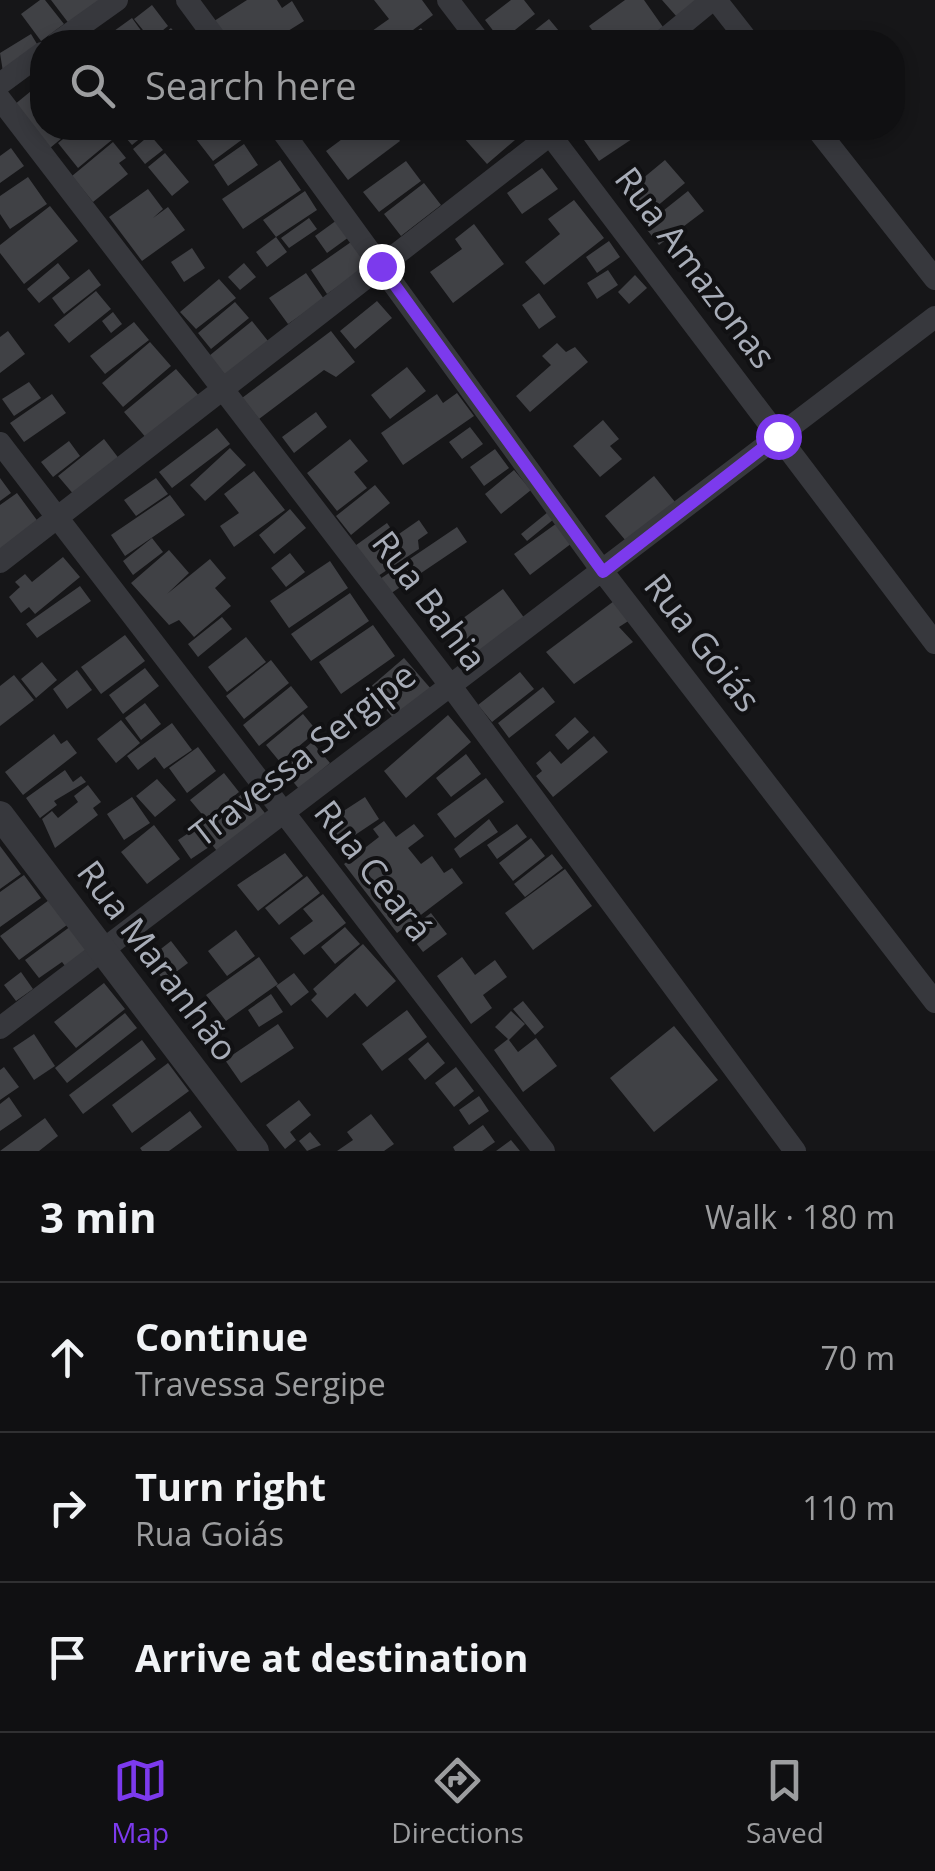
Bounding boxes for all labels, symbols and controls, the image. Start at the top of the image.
search box [30,30,905,140]
icon: search [65,58,120,113]
text: Search here [145,59,357,111]
street label: Rua Amazonas [605,157,787,377]
route end [359,244,405,290]
route start [756,414,802,460]
street label: Rua Bahia [362,521,498,679]
street label: Rua Goiás [634,563,772,721]
street label: Travessa Sergipe [180,651,425,857]
street label: Rua Ceará [304,790,444,950]
street label: Rua Maranhão [67,850,249,1070]
text: 3 min [40,1188,157,1245]
text: Walk · 180 m [705,1195,895,1238]
text: Continue [135,1310,308,1362]
icon: ahead [40,1330,95,1385]
text: 70 m [820,1336,895,1379]
text: Travessa Sergipe [135,1362,386,1405]
text: Turn right [135,1460,326,1512]
icon: right [40,1480,95,1535]
text: 110 m [802,1486,895,1529]
text: Rua Goiás [135,1512,284,1555]
icon: arrive [40,1630,95,1685]
text: Arrive at destination [135,1631,529,1683]
tab: Map [111,1753,169,1851]
tab: Directions [391,1753,524,1851]
tab: Saved [746,1753,824,1851]

